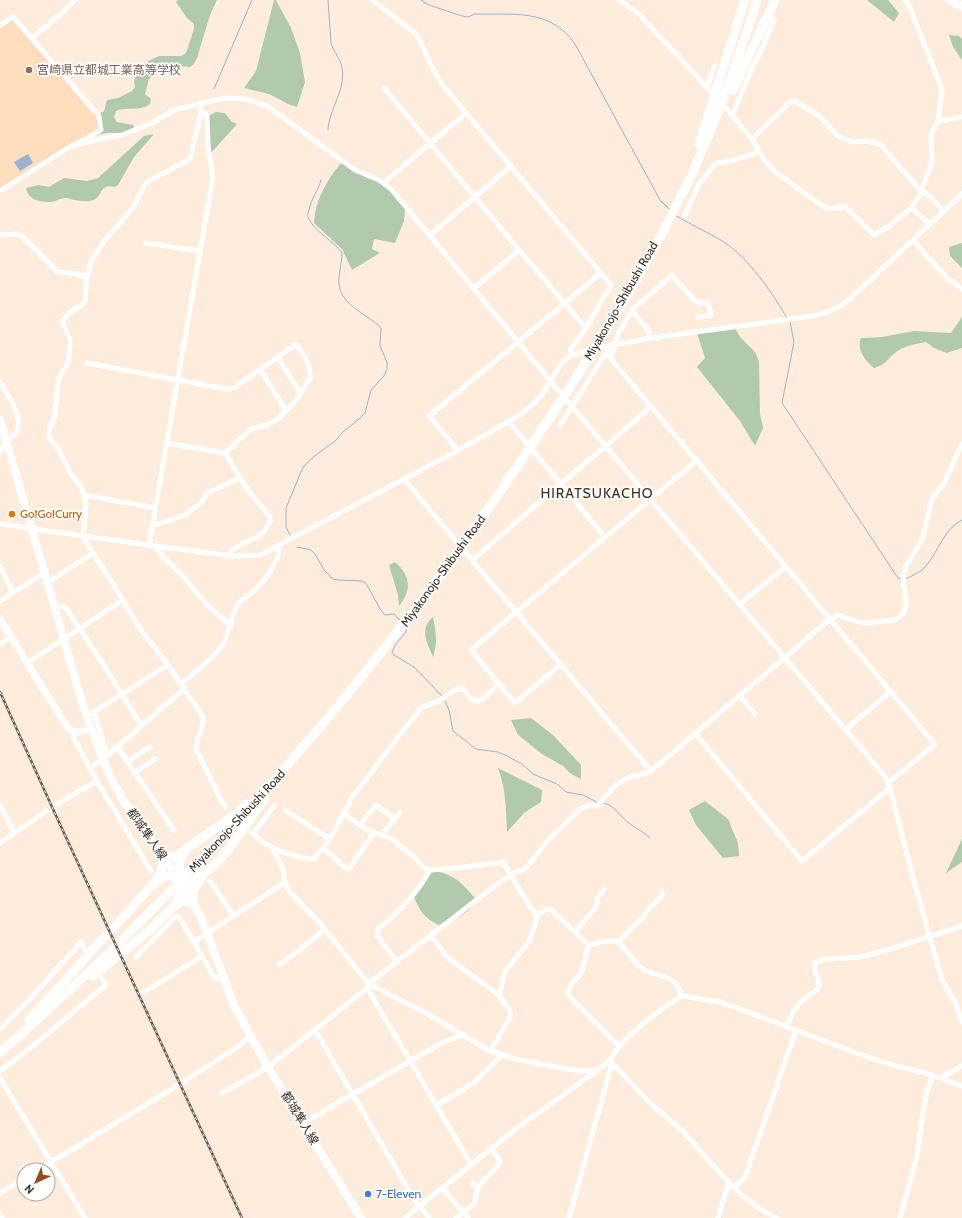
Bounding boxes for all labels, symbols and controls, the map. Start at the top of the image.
place label: 宮崎県立都城工業高等学校 [37,62,181,77]
marker: 宮崎県立都城工業高等学校 [24,65,34,75]
street label: Miyakonojo-Shibushi Road [580,239,661,363]
district label: HIRATSUKACHO [540,484,654,502]
place label: Go!Go!Curry [20,506,82,521]
marker: Go!Go!Curry [7,509,17,519]
street label: Miyakonojo-Shibushi Road [397,512,488,630]
street label: Miyakonojo-Shibushi Road [185,766,288,875]
street label: 都城隼人線 [124,805,171,863]
street label: 都城隼人線 [279,1088,322,1147]
north arrow [16,1162,56,1202]
text: N [21,1181,37,1197]
place label: 7-Eleven [376,1186,421,1201]
marker: 7-Eleven [363,1189,373,1199]

